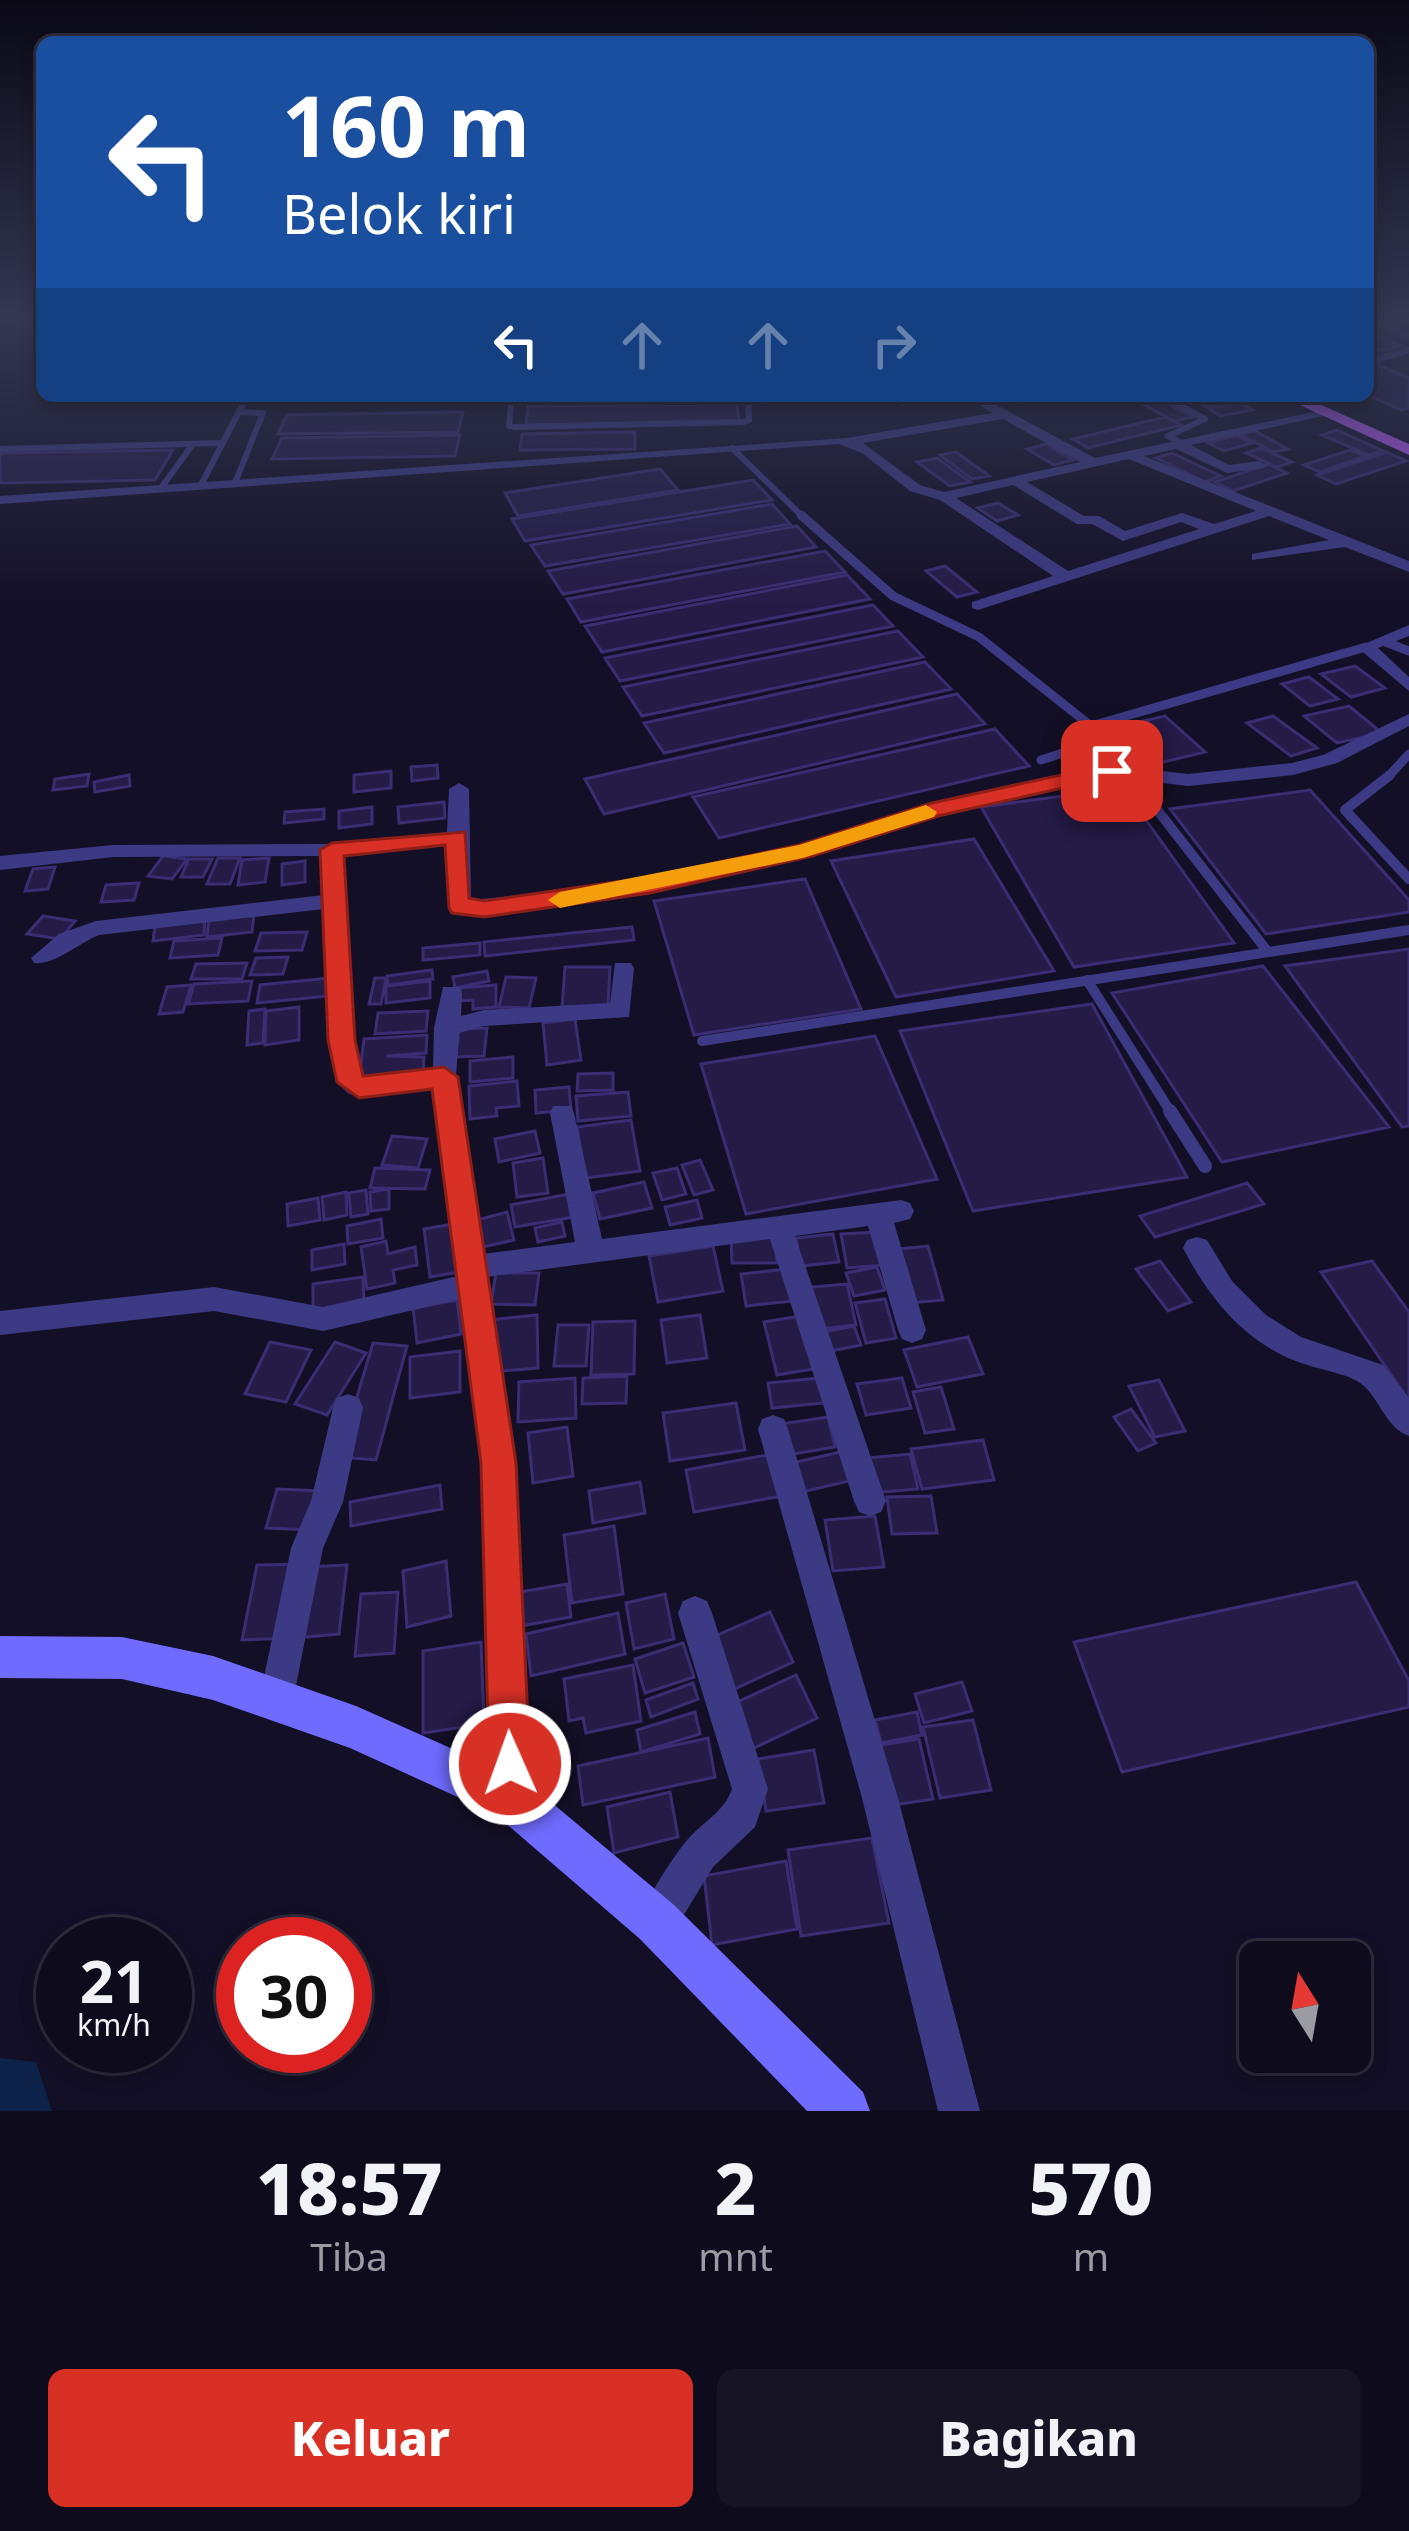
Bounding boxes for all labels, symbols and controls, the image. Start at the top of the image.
text: 160 m [282,67,530,182]
icon: left [84,84,240,240]
text: Belok kiri [282,176,516,250]
icon: left [483,312,549,378]
icon: ahead [609,312,675,378]
icon: ahead [735,312,801,378]
icon: right [861,312,927,378]
pin [1061,720,1163,822]
icon: arrive [1079,738,1145,804]
position arrow [447,1701,573,1827]
speed limit sign: 30 [216,1917,372,2073]
text: 21 [80,1939,148,2021]
north arrow [1239,1941,1371,2073]
map controls [1239,1941,1371,2073]
text: km/h [77,2004,151,2045]
text: 18:57 [256,2138,443,2236]
text: 2 [715,2138,756,2236]
text: 570 [1029,2138,1153,2236]
text: Tiba [310,2229,388,2282]
text: mnt [698,2229,773,2282]
text: m [1073,2229,1109,2282]
button: Keluar [48,2369,693,2507]
button: Bagikan [717,2369,1361,2507]

